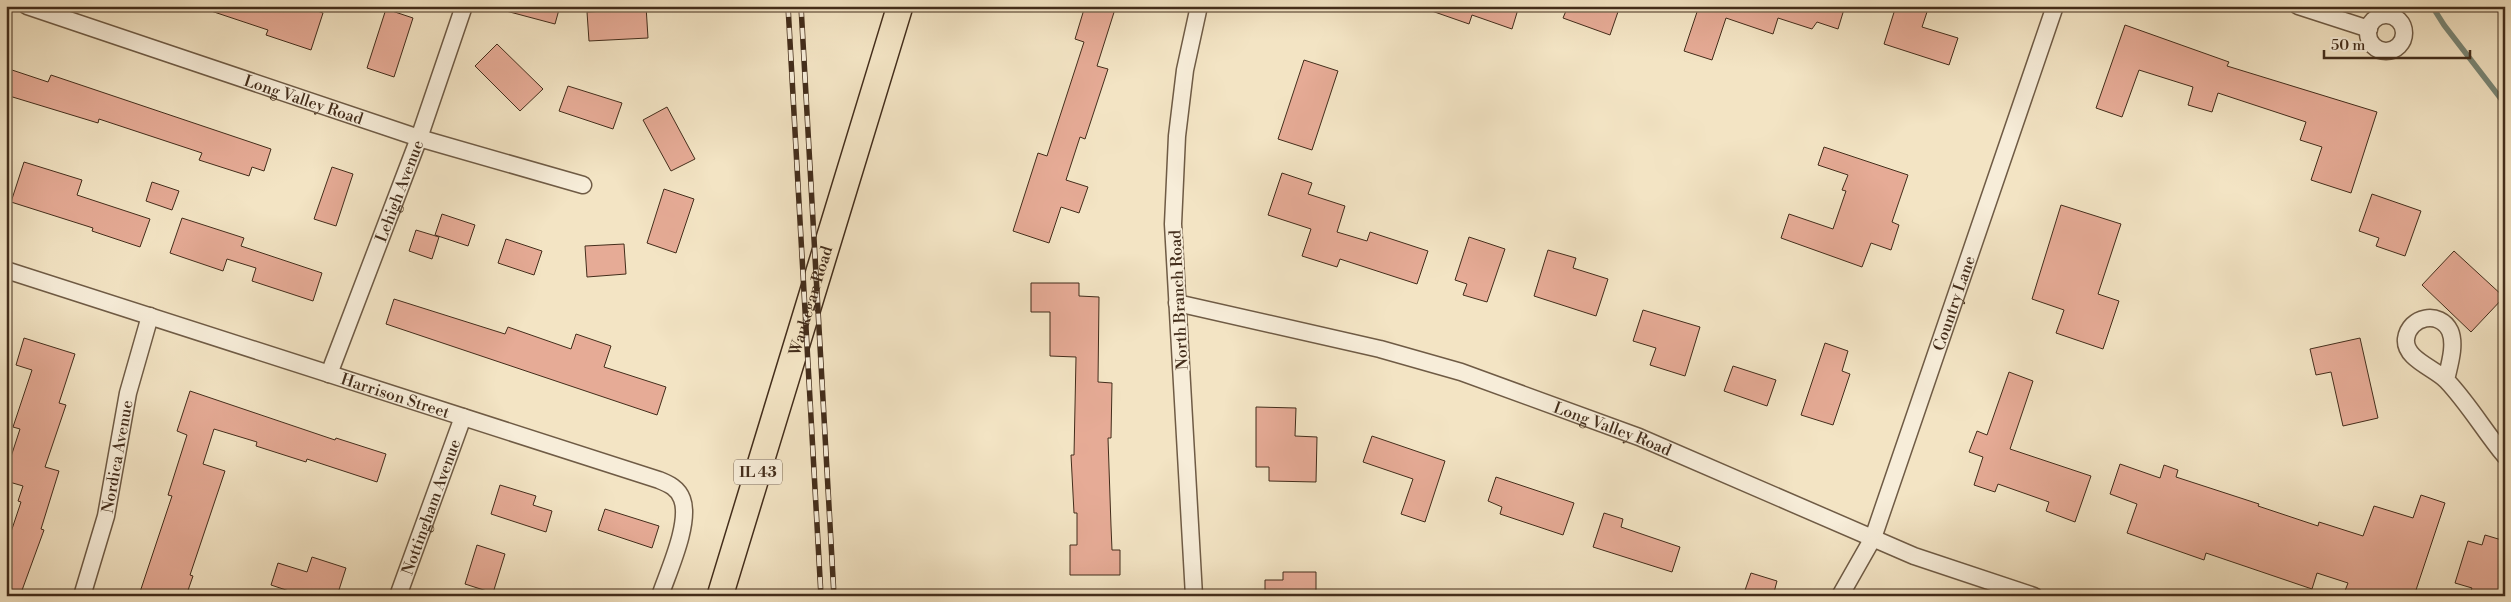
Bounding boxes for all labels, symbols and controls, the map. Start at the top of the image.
scale bar [2324,28,2470,60]
text: 50 m [2331,36,2365,55]
street label: Long Valley Road [241,71,366,130]
street label: Lehigh Avenue [371,137,428,245]
street label: North Branch Road [1165,229,1193,371]
street label: Waukegan Road [785,244,837,359]
street label: Country Lane [1929,253,1980,354]
street label: Harrison Street [338,369,452,423]
street label: Long Valley Road [1551,398,1674,461]
street label: Nordica Avenue [98,399,138,515]
street label: Nottingham Avenue [398,437,465,578]
road number: IL 43 [734,460,782,484]

